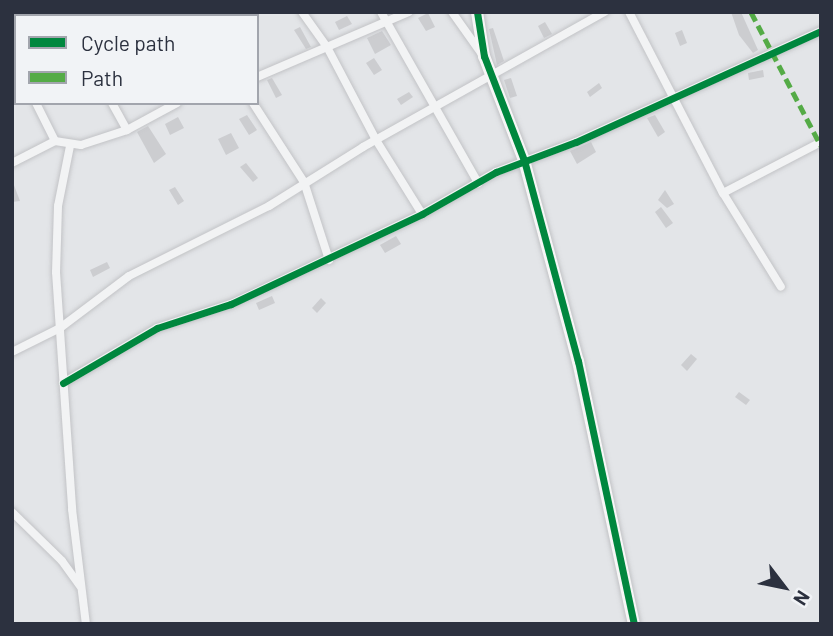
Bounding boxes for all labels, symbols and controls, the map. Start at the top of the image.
legend [14,14,259,105]
text: Cycle path [81,30,175,55]
text: Path [81,65,123,90]
north arrow [749,552,819,622]
text: N [789,587,815,610]

